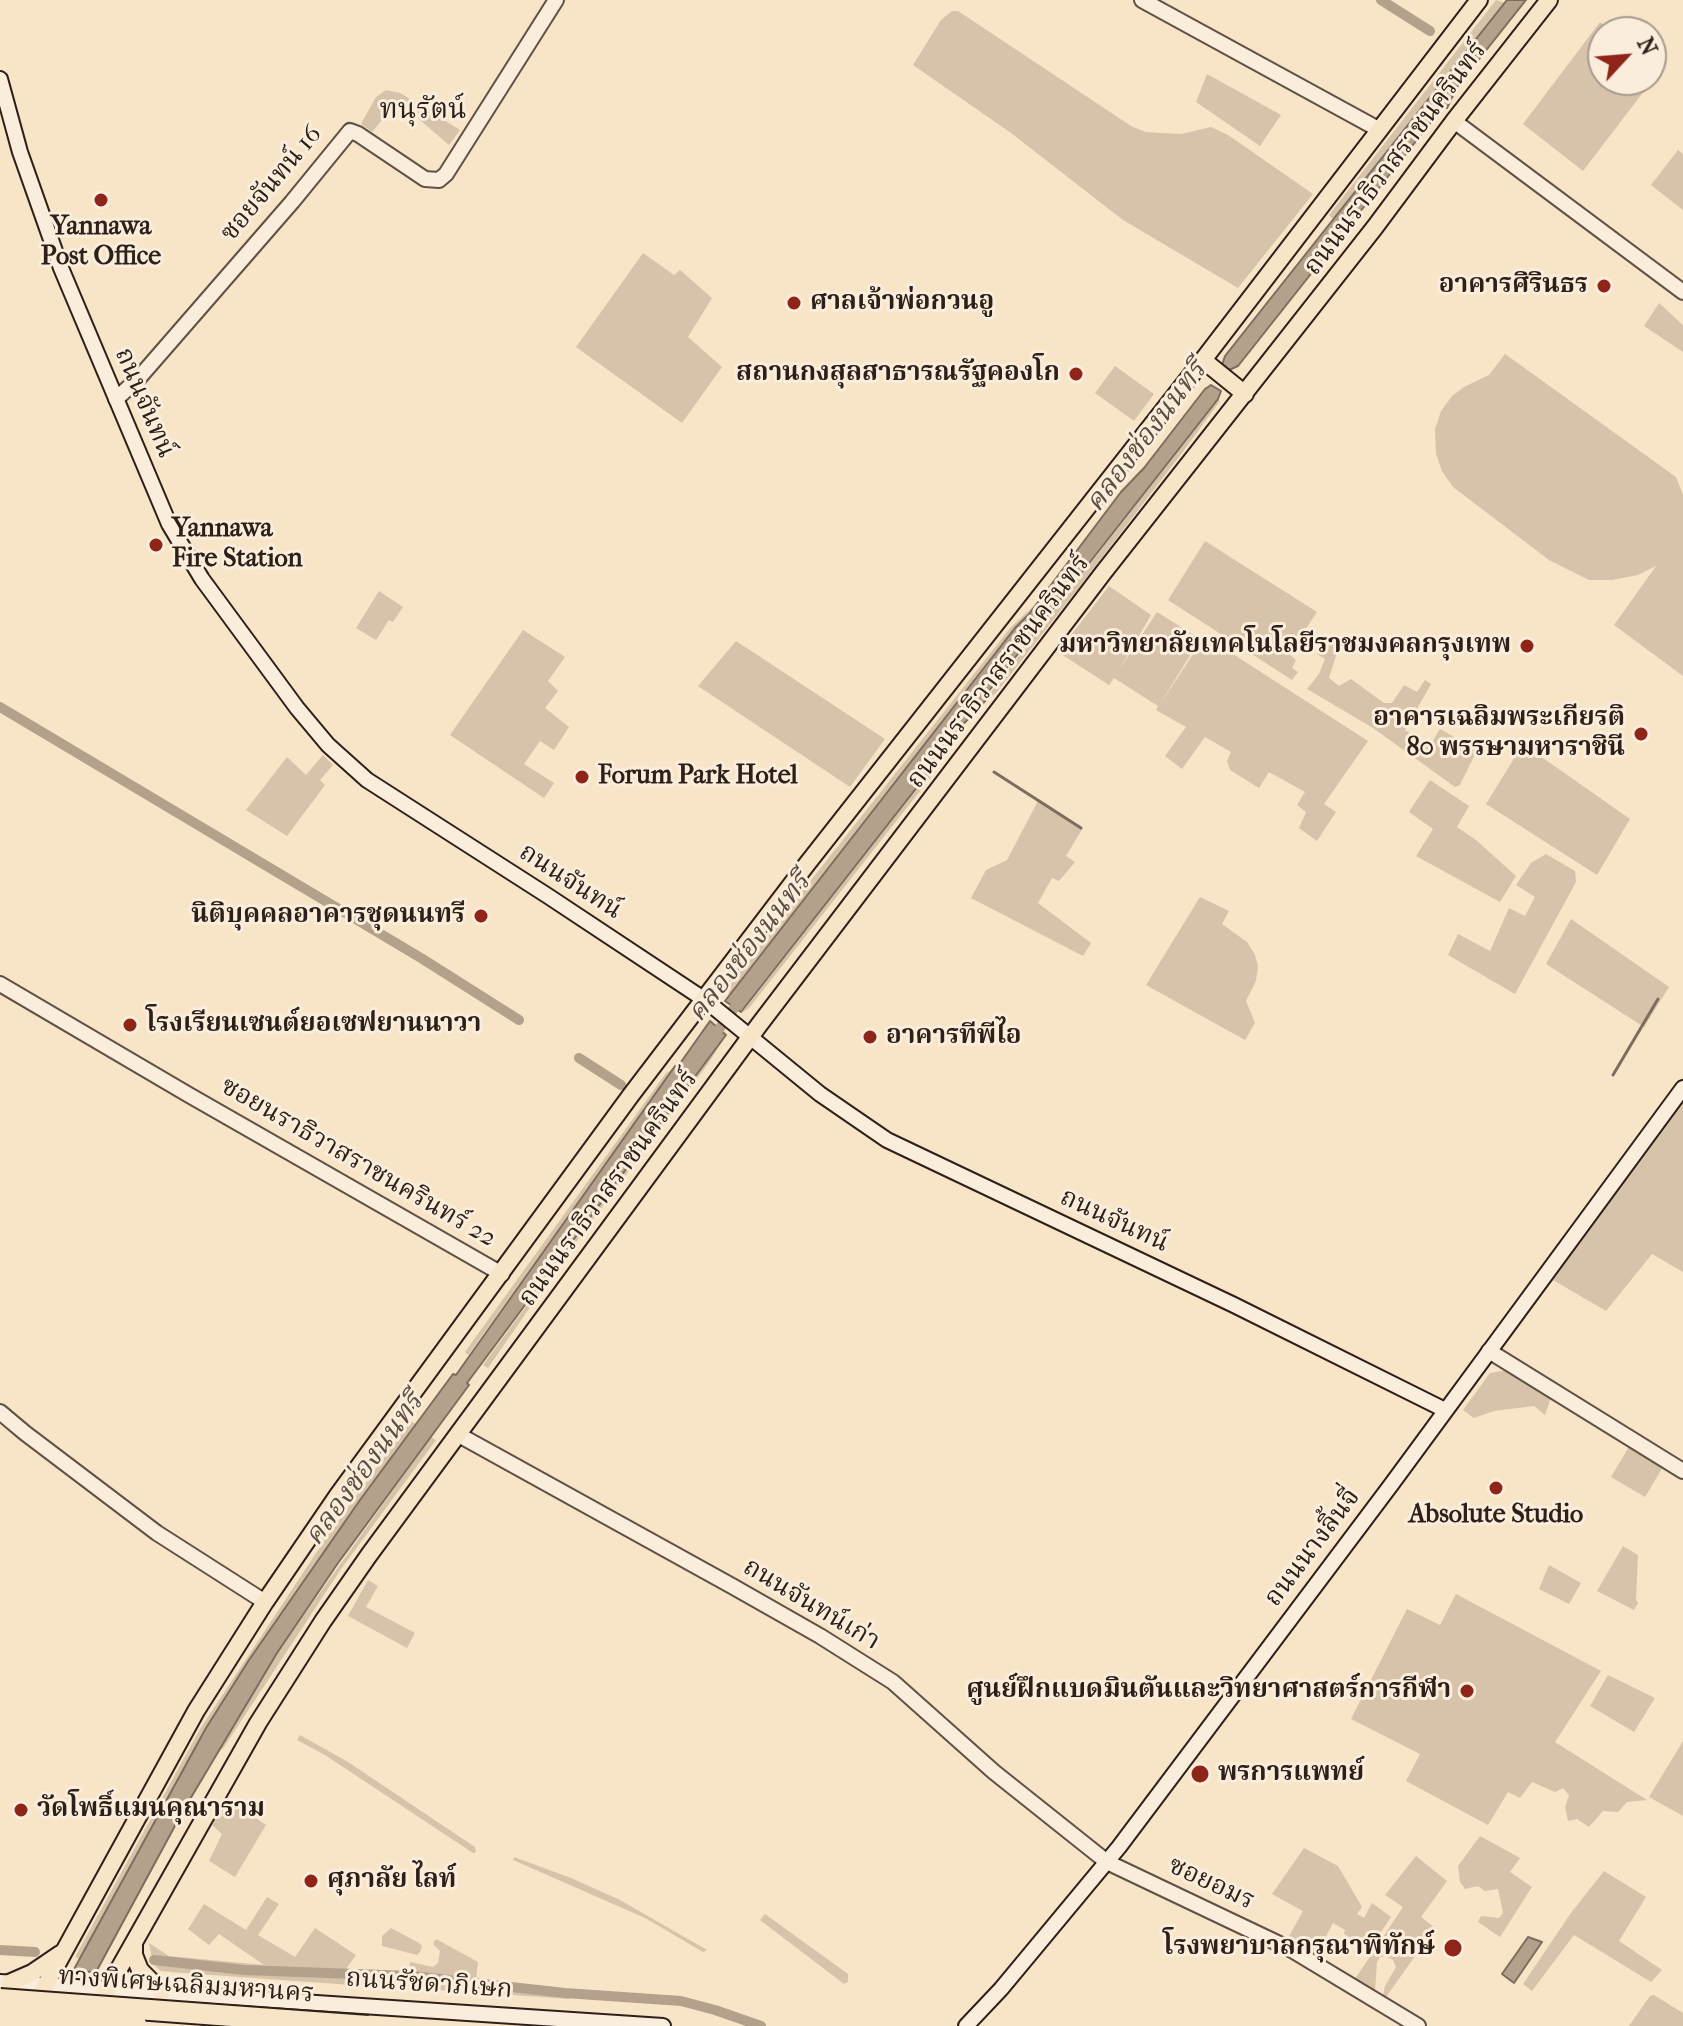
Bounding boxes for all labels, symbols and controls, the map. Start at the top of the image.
north arrow [1587,16,1667,96]
text: N [1631,33,1662,60]
street label: ถนนนราธิวาสราชนครินทร์ [1298,36,1494,282]
district label: ทนุรัตน์ [380,94,466,128]
street label: ซอยจันทน์ 16 [215,120,329,248]
marker: Yannawa Post Office [92,191,110,209]
place label: Yannawa Post Office [41,212,161,274]
place label: อาคารศิรินธร [1439,270,1588,302]
marker: อาคารศิรินธร [1595,277,1613,295]
place label: ศาลเจ้าพ่อกวนอู [810,287,994,319]
marker: ศาลเจ้าพ่อกวนอู [785,294,803,312]
street label: ถนนจันทน์ [107,343,181,463]
water label: คลองช่องนนทรี [1079,355,1215,519]
place label: สถานกงสุลสาธารณรัฐคองโก [736,358,1060,390]
marker: สถานกงสุลสาธารณรัฐคองโก [1067,365,1085,383]
place label: Yannawa Fire Station [172,514,303,576]
marker: Yannawa Fire Station [147,536,165,554]
street label: ถนนนราธิวาสราชนครินทร์ [901,549,1097,795]
place label: มหาวิทยาลัยเทคโนโลยีราชมงคลกรุงเทพ [1059,630,1511,662]
marker: มหาวิทยาลัยเทคโนโลยีราชมงคลกรุงเทพ [1518,637,1536,655]
place label: อาคารเฉลิมพระเกียรติ 80 พรรษามหาราชินี [1373,703,1625,764]
marker: อาคารเฉลิมพระเกียรติ 80 พรรษามหาราชินี [1632,725,1650,743]
place label: Forum Park Hotel [598,761,798,793]
marker: Forum Park Hotel [573,768,591,786]
street label: ถนนจันทน์ [513,837,627,927]
water label: คลองช่องนนทรี [681,867,819,1029]
place label: นิติบุคคลอาคารชุดนนทรี [191,900,465,932]
marker: นิติบุคคลอาคารชุดนนทรี [472,907,490,925]
place label: โรงเรียนเซนต์ยอเซฟยานนาวา [146,1009,481,1041]
marker: โรงเรียนเซนต์ยอเซฟยานนาวา [121,1016,139,1034]
place label: อาคารทีพีไอ [886,1021,1022,1053]
marker: อาคารทีพีไอ [861,1028,879,1046]
street label: ถนนนราธิวาสราชนครินทร์ [513,1065,705,1313]
street label: ซอยนราธิวาสราชนครินทร์ 22 [215,1071,501,1255]
street label: ถนนจันทน์ [1055,1182,1173,1260]
water label: คลองช่องนนทรี [298,1387,432,1553]
marker: Absolute Studio [1487,1479,1505,1497]
street label: ถนนนางลิ้นจี่ [1258,1483,1368,1613]
place label: Absolute Studio [1409,1500,1583,1532]
street label: ถนนจันทน์เก่า [737,1552,885,1658]
place label: ศูนย์ฝึกแบดมินตันและวิทยาศาสตร์การกีฬา [966,1675,1451,1707]
marker: ศูนย์ฝึกแบดมินตันและวิทยาศาสตร์การกีฬา [1458,1682,1476,1700]
place label: พรการแพทย์ [1218,1758,1364,1790]
marker: พรการแพทย์ [1189,1763,1211,1785]
place label: วัดโพธิ์แมนคุณาราม [37,1794,265,1826]
marker: วัดโพธิ์แมนคุณาราม [12,1801,30,1819]
street label: ซอยอมร [1163,1851,1259,1917]
place label: ศุภาลัย ไลท์ [327,1865,456,1897]
marker: ศุภาลัย ไลท์ [302,1872,320,1890]
place label: โรงพยาบาลกรุณาพิทักษ์ [1163,1932,1435,1964]
marker: โรงพยาบาลกรุณาพิทักษ์ [1442,1937,1464,1959]
street label: ทางพิเศษเฉลิมมหานคร [57,1961,315,2011]
street label: ถนนรัชดาภิเษก [345,1964,513,2006]

